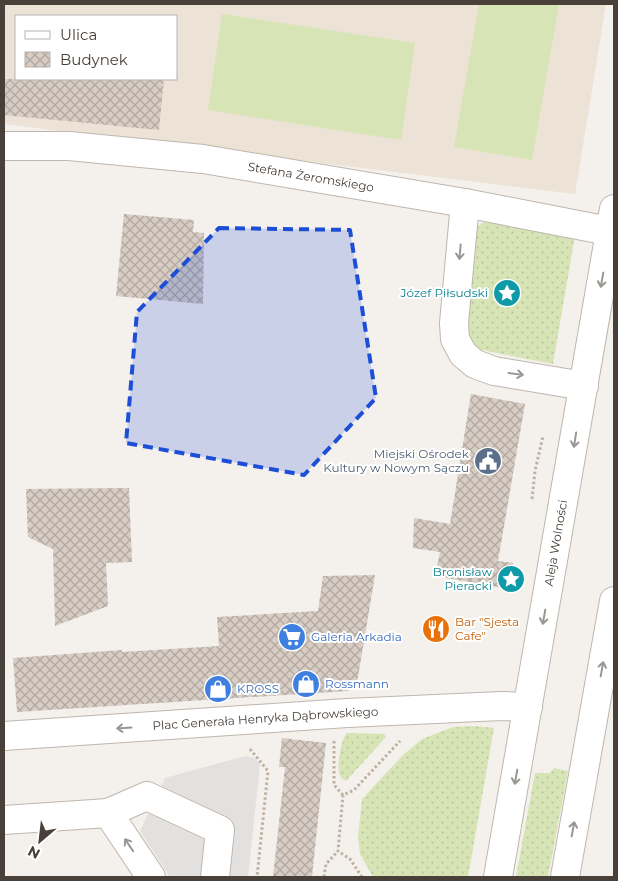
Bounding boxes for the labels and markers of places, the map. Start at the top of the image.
place icon: Józef Piłsudski [492,278,522,308]
place label: Józef Piłsudski [400,285,488,300]
place label: Miejski Ośrodek Kultury w Nowym Sączu [323,446,470,475]
public building icon: Miejski Ośrodek Kultury w Nowym Sączu [473,446,503,476]
place label: Bronisław Pieracki [433,564,492,593]
place icon: Bronisław Pieracki [496,564,526,594]
restaurant icon: Bar "Sjesta Cafe" [421,614,451,644]
place label: Bar "Sjesta Cafe" [455,614,519,643]
supermarket icon: Galeria Arkadia [277,622,307,652]
place label: Galeria Arkadia [311,629,402,644]
shop icon: Rossmann [291,669,321,699]
shop icon: KROSS [203,674,233,704]
place label: Rossmann [325,676,389,691]
place label: KROSS [237,681,279,696]

